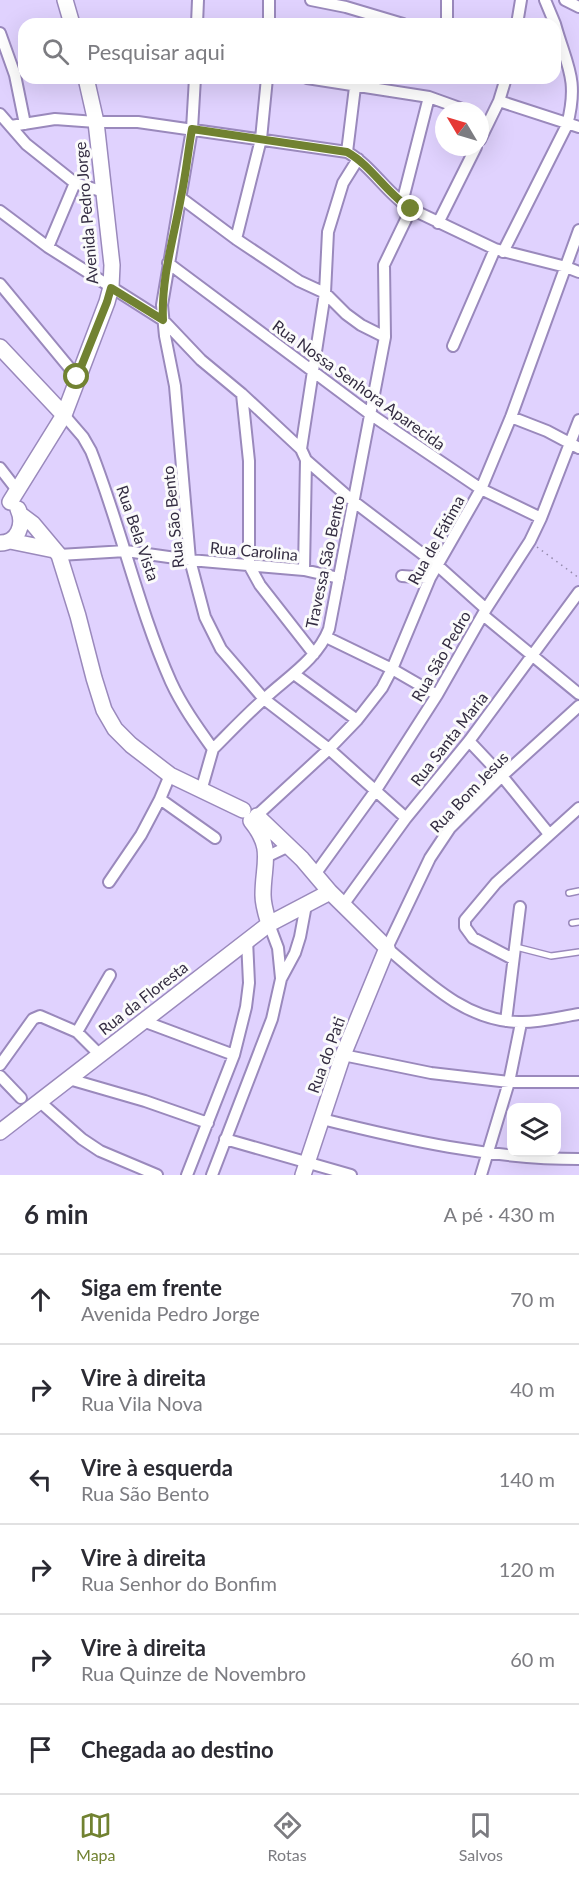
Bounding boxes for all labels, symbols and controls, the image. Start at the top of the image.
search box [18,18,561,84]
icon: search [39,35,72,68]
text: Pesquisar aqui [87,38,225,65]
north arrow [435,102,489,156]
street label: Avenida Pedro Jorge [70,141,101,285]
route end [397,195,423,221]
street label: Rua Nossa Senhora Aparecida [269,316,449,454]
route start [63,363,89,389]
street label: Rua São Bento [158,465,187,569]
street label: Rua Bela Vista [113,483,164,583]
street label: Rua de Fátima [403,492,468,588]
street label: Travessa São Bento [301,494,348,630]
street label: Rua Carolina [209,537,299,564]
street label: Rua São Pedro [407,607,474,704]
street label: Rua Santa Maria [406,688,491,789]
street label: Rua Bom Jesus [426,747,512,836]
street label: Rua da Floresta [94,957,191,1038]
street label: Rua do Pati [303,1014,348,1096]
map controls [507,1103,561,1157]
button: layers [507,1103,561,1157]
text: 6 min [24,1198,88,1230]
text: A pé · 430 m [443,1202,555,1226]
text: Siga em frente [81,1274,222,1301]
icon: ahead [24,1283,57,1316]
text: 70 m [510,1287,555,1311]
text: Avenida Pedro Jorge [81,1301,260,1325]
text: Vire à direita [81,1364,206,1391]
icon: right [24,1373,57,1406]
text: 40 m [510,1377,555,1401]
text: Rua Vila Nova [81,1391,203,1415]
text: Vire à esquerda [81,1454,233,1481]
icon: left [24,1463,57,1496]
text: 140 m [499,1467,555,1491]
text: Rua São Bento [81,1481,209,1505]
text: Vire à direita [81,1544,206,1571]
icon: right [24,1553,57,1586]
text: 120 m [499,1557,555,1581]
text: Rua Senhor do Bonfim [81,1571,277,1595]
text: Vire à direita [81,1634,206,1661]
icon: right [24,1643,57,1676]
text: 60 m [510,1647,555,1671]
text: Rua Quinze de Novembro [81,1661,306,1685]
icon: arrive [24,1733,57,1766]
text: Chegada ao destino [81,1736,274,1763]
tab: Mapa [76,1809,116,1864]
tab: Rotas [268,1809,307,1864]
tab: Salvos [459,1809,503,1864]

